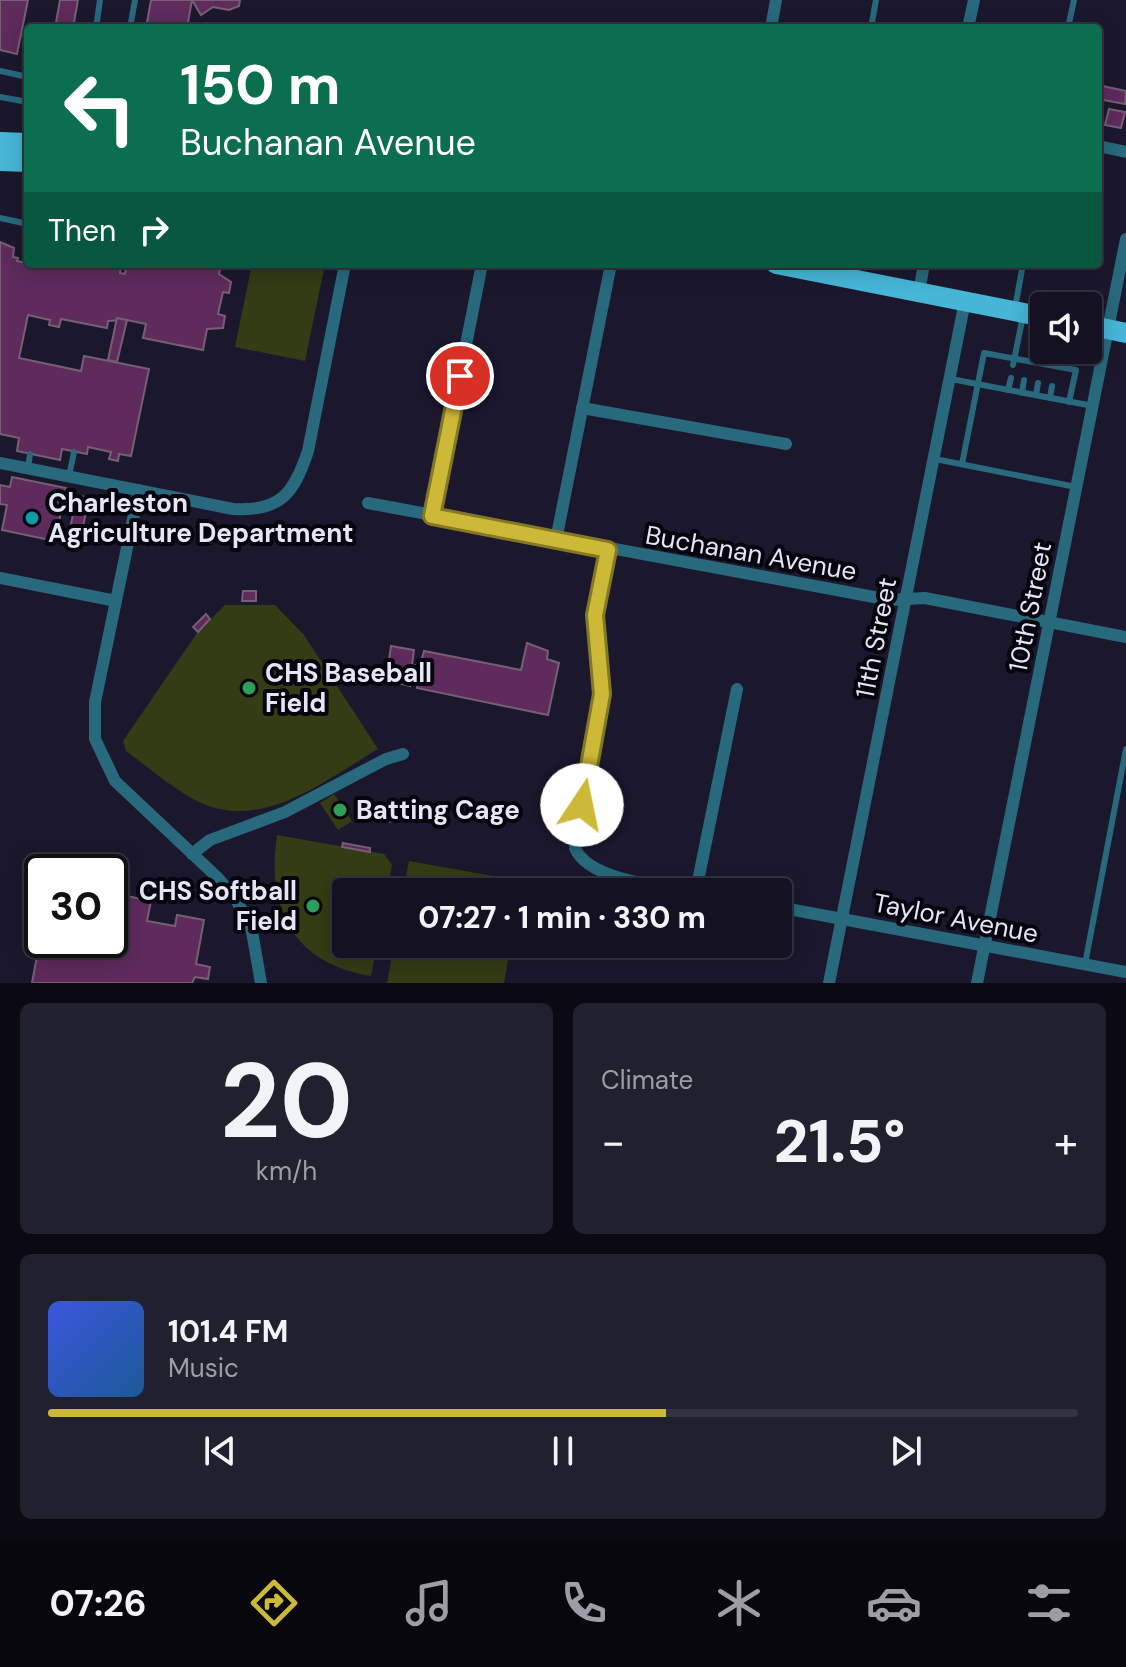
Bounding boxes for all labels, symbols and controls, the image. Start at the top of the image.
text: 150 m [180,48,341,121]
icon: left [48,56,152,160]
text: Buchanan Avenue [180,119,476,166]
icon: right [132,208,176,252]
text: Then [48,211,116,250]
map controls [1030,292,1102,364]
button: sound [1030,292,1102,364]
pin [426,342,494,410]
icon: arrive [438,354,482,398]
place label: Charleston Agriculture Department [48,486,354,550]
marker: Charleston Agriculture Department [23,509,41,527]
street label: Buchanan Avenue [643,518,859,588]
street label: 10th Street [1001,539,1059,675]
street label: 11th Street [848,575,904,701]
place label: CHS Baseball Field [265,656,432,720]
marker: CHS Baseball Field [240,679,258,697]
position arrow [540,763,624,847]
place label: Batting Cage [356,793,520,827]
marker: Batting Cage [331,801,349,819]
speed limit sign: 30 [24,854,128,958]
place label: CHS Softball Field [139,874,297,938]
street label: Taylor Avenue [871,885,1041,951]
marker: CHS Softball Field [304,897,322,915]
text: 07:27 · 1 min · 330 m [418,898,706,937]
text: 20 [220,1034,353,1169]
text: Climate [601,1063,693,1097]
text: 21.5° [774,1102,905,1181]
text: − [601,1113,625,1171]
text: + [1054,1113,1078,1171]
text: km/h [256,1154,317,1188]
text: 101.4 FM [168,1312,288,1351]
text: Music [168,1351,239,1385]
icon: previous [198,1429,242,1473]
icon: pause [541,1429,585,1473]
icon: next [884,1429,928,1473]
icon: directions [246,1575,302,1631]
icon: music [401,1575,457,1631]
icon: phone [556,1575,612,1631]
icon: climate [711,1575,767,1631]
icon: car [866,1575,922,1631]
icon: filters [1021,1575,1077,1631]
text: 07:26 [49,1580,147,1627]

